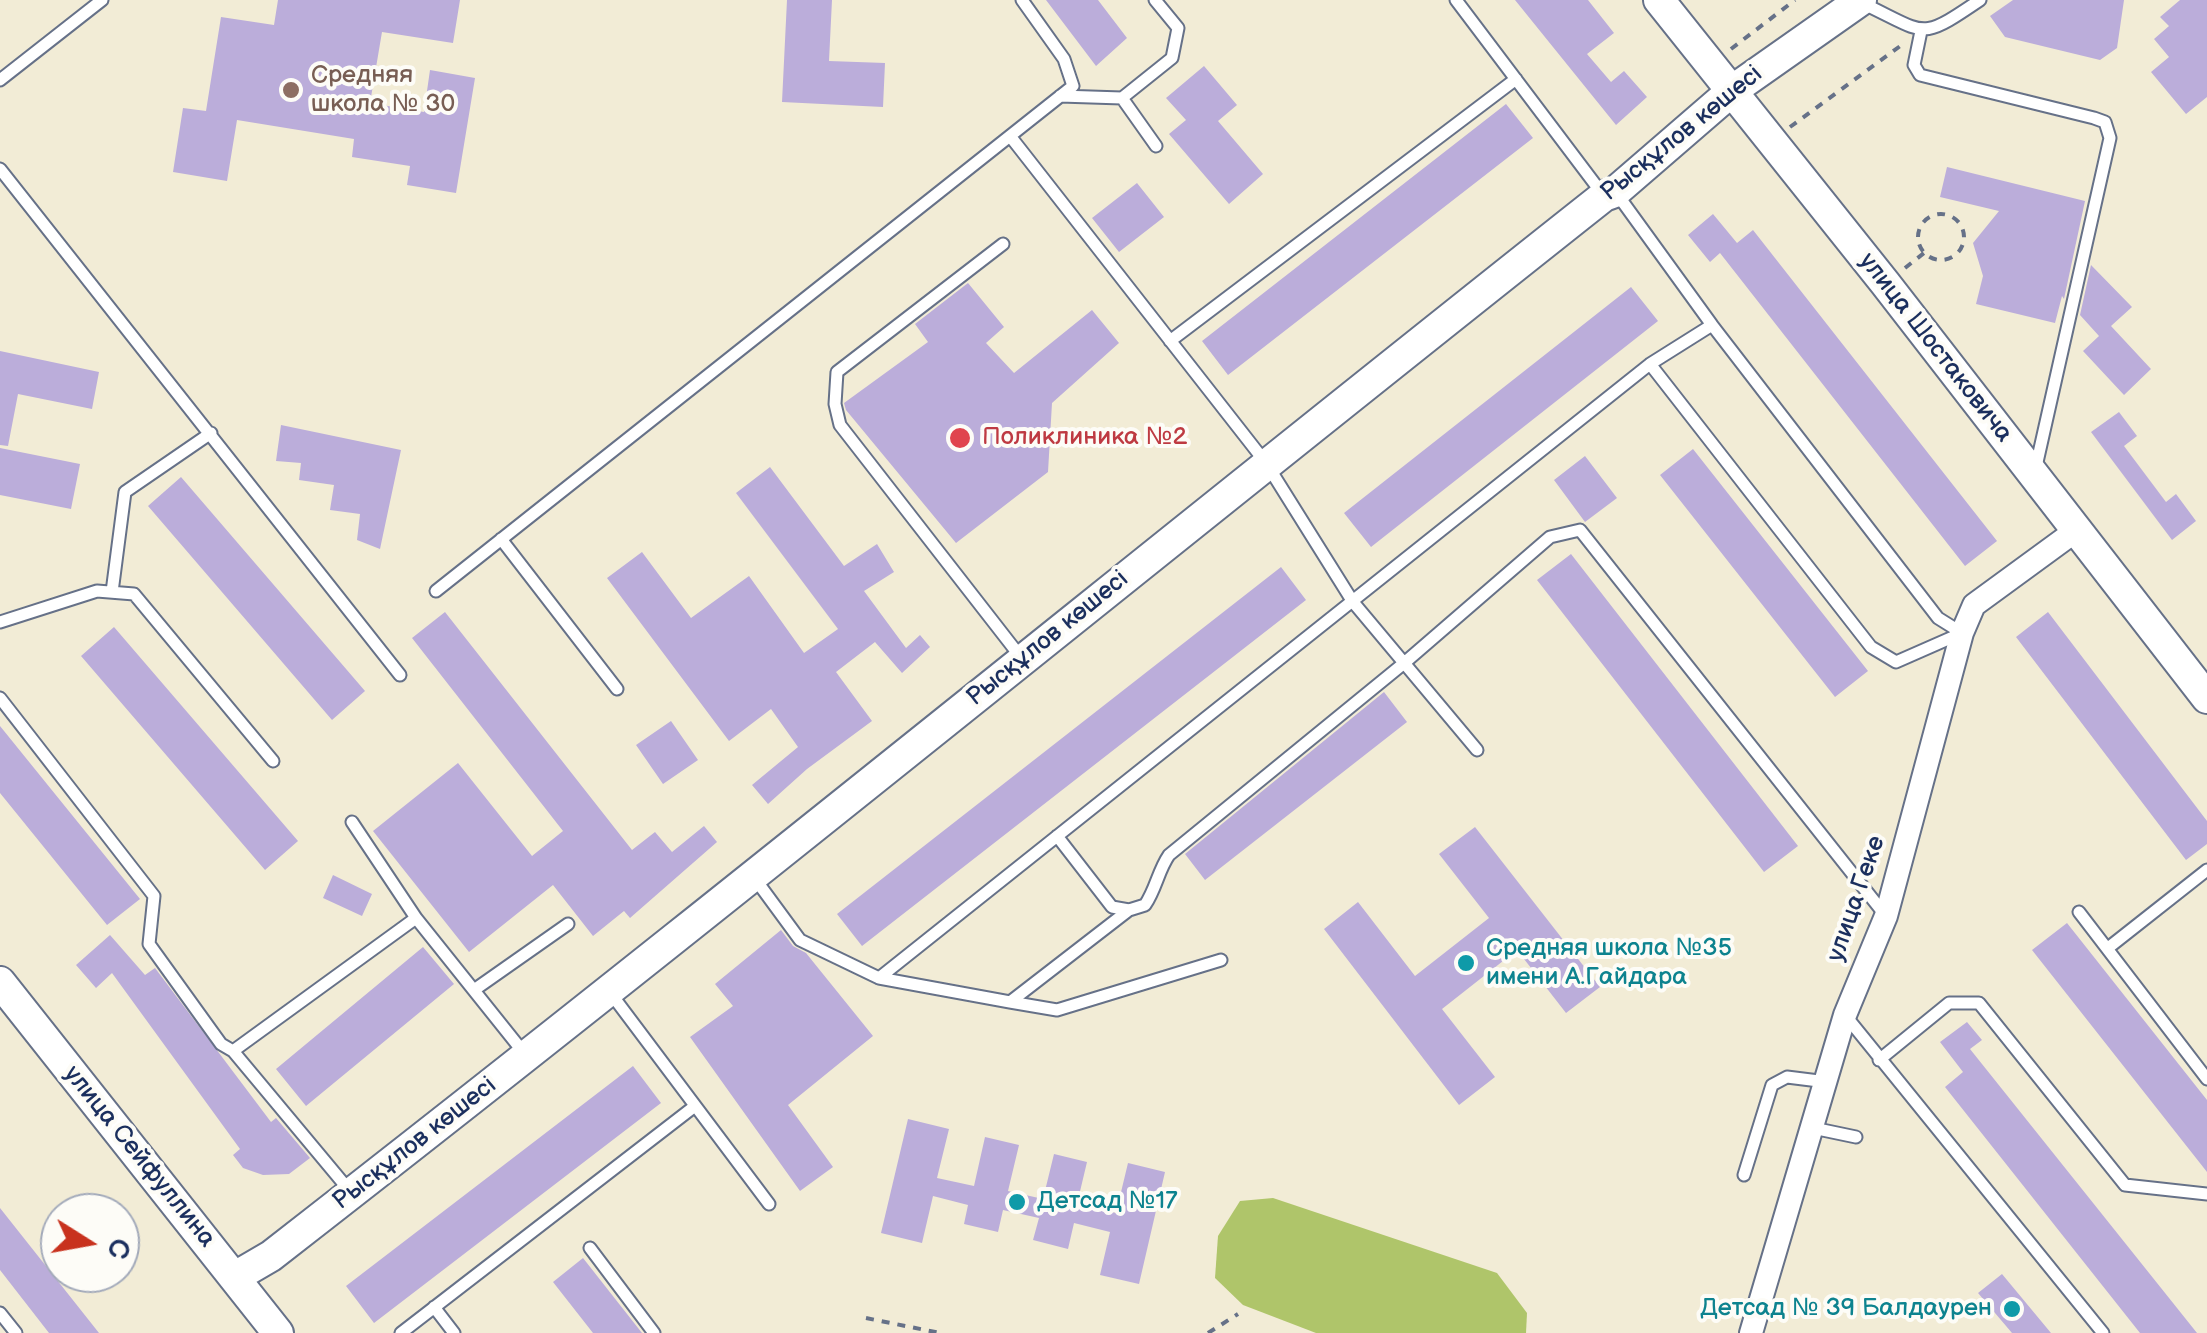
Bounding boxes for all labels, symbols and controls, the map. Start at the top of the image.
street label: Рысқұлов көшесі [1595,60,1769,208]
place label: Средняя школа № 30 [311,61,455,120]
marker: Средняя школа № 30 [280,79,302,101]
street label: улица Шостаковича [1852,247,2018,449]
place label: Поликлиника №2 [982,423,1187,453]
marker: Поликлиника №2 [947,425,973,451]
street label: Рысқұлов көшесі [961,565,1135,713]
street label: улица Геке [1822,832,1892,966]
place label: Средняя школа №35 имени А.Гайдара [1486,934,1732,993]
marker: Средняя школа №35 имени А.Гайдара [1455,952,1477,974]
street label: улица Сейфуллина [57,1060,221,1254]
street label: Рысқұлов көшесі [327,1071,503,1217]
place label: Детсад №17 [1037,1187,1178,1217]
marker: Детсад №17 [1006,1191,1028,1213]
north arrow [40,1193,140,1293]
place label: Детсад № 39 Балдаурен [1700,1294,1992,1324]
marker: Детсад № 39 Балдаурен [2001,1298,2023,1320]

